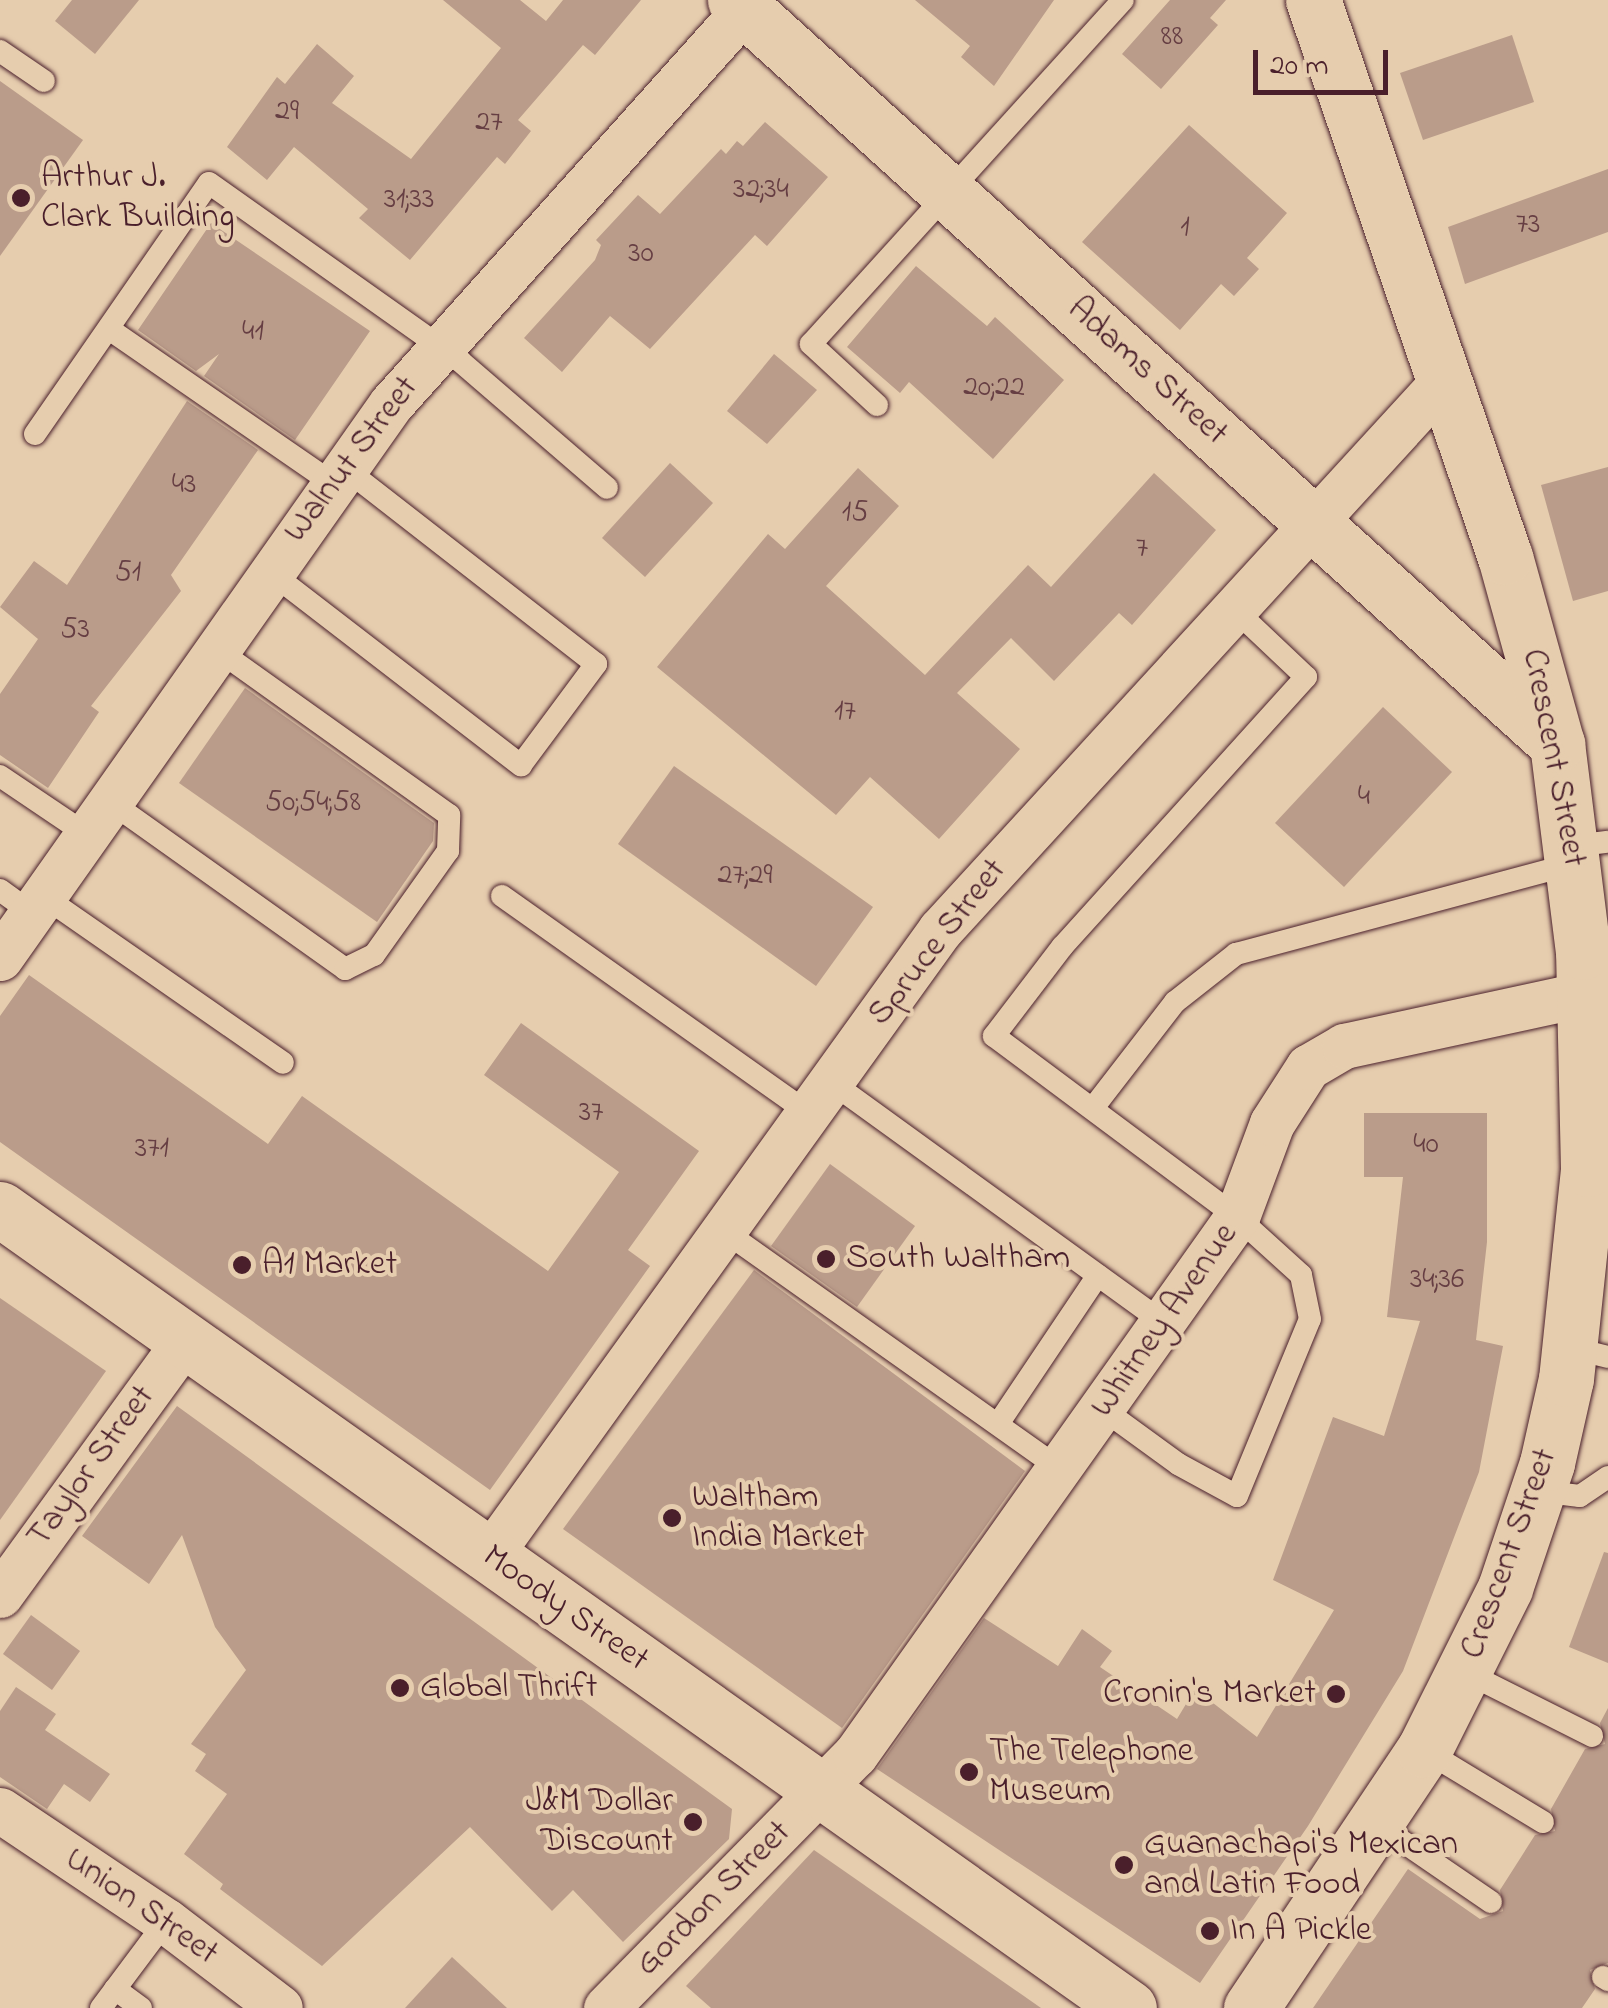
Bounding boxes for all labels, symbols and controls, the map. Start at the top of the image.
house number: 88 [1161,19,1183,55]
scale bar [1258,30,1393,92]
text: 20 m [1270,45,1329,89]
house number: 29 [275,94,299,130]
house number: 27 [475,105,503,141]
place label: Arthur J. Clark Building [41,157,235,239]
house number: 32;34 [733,172,789,208]
house number: 31;33 [384,182,434,218]
marker: Arthur J. Clark Building [10,187,32,209]
house number: 73 [1516,207,1540,243]
house number: 1 [1180,210,1190,246]
house number: 30 [628,236,654,272]
street label: Adams Street [1058,289,1236,455]
house number: 41 [242,314,264,350]
street label: Walnut Street [276,368,428,552]
house number: 20;22 [963,370,1025,406]
house number: 43 [172,467,196,503]
house number: 15 [842,495,868,531]
house number: 7 [1136,531,1148,567]
house number: 51 [115,555,141,591]
house number: 53 [60,612,90,648]
street label: Crescent Street [1511,646,1595,870]
house number: 17 [834,694,856,730]
house number: 4 [1358,779,1370,815]
house number: 50;54;58 [265,785,361,821]
street label: Spruce Street [860,851,1016,1035]
house number: 27;29 [717,858,773,894]
house number: 37 [579,1095,603,1131]
house number: 40 [1413,1127,1439,1163]
house number: 371 [135,1131,169,1167]
street label: Whitney Avenue [1083,1216,1247,1426]
place label: South Waltham [846,1238,1070,1280]
place label: A1 Market [262,1244,397,1286]
marker: South Waltham [815,1248,837,1270]
marker: A1 Market [231,1254,253,1276]
house number: 34;36 [1410,1262,1464,1298]
street label: Taylor Street [19,1378,165,1556]
street label: Crescent Street [1453,1443,1567,1665]
place label: Waltham India Market [692,1477,865,1559]
marker: Waltham India Market [661,1507,683,1529]
street label: Moody Street [474,1536,656,1682]
place label: Global Thrift [420,1667,597,1709]
place label: Cronin's Market [1103,1673,1316,1715]
marker: Global Thrift [389,1677,411,1699]
marker: Cronin's Market [1325,1683,1347,1705]
place label: The Telephone Museum [989,1731,1193,1813]
marker: The Telephone Museum [958,1761,980,1783]
place label: J&M Dollar Discount [526,1781,673,1863]
marker: J&M Dollar Discount [682,1811,704,1833]
street label: Gordon Street [627,1812,801,1986]
place label: Guanachapi's Mexican and Latin Food [1144,1824,1458,1906]
street label: Union Street [56,1839,226,1975]
marker: Guanachapi's Mexican and Latin Food [1113,1854,1135,1876]
place label: In A Pickle [1230,1910,1371,1952]
marker: In A Pickle [1199,1920,1221,1942]

